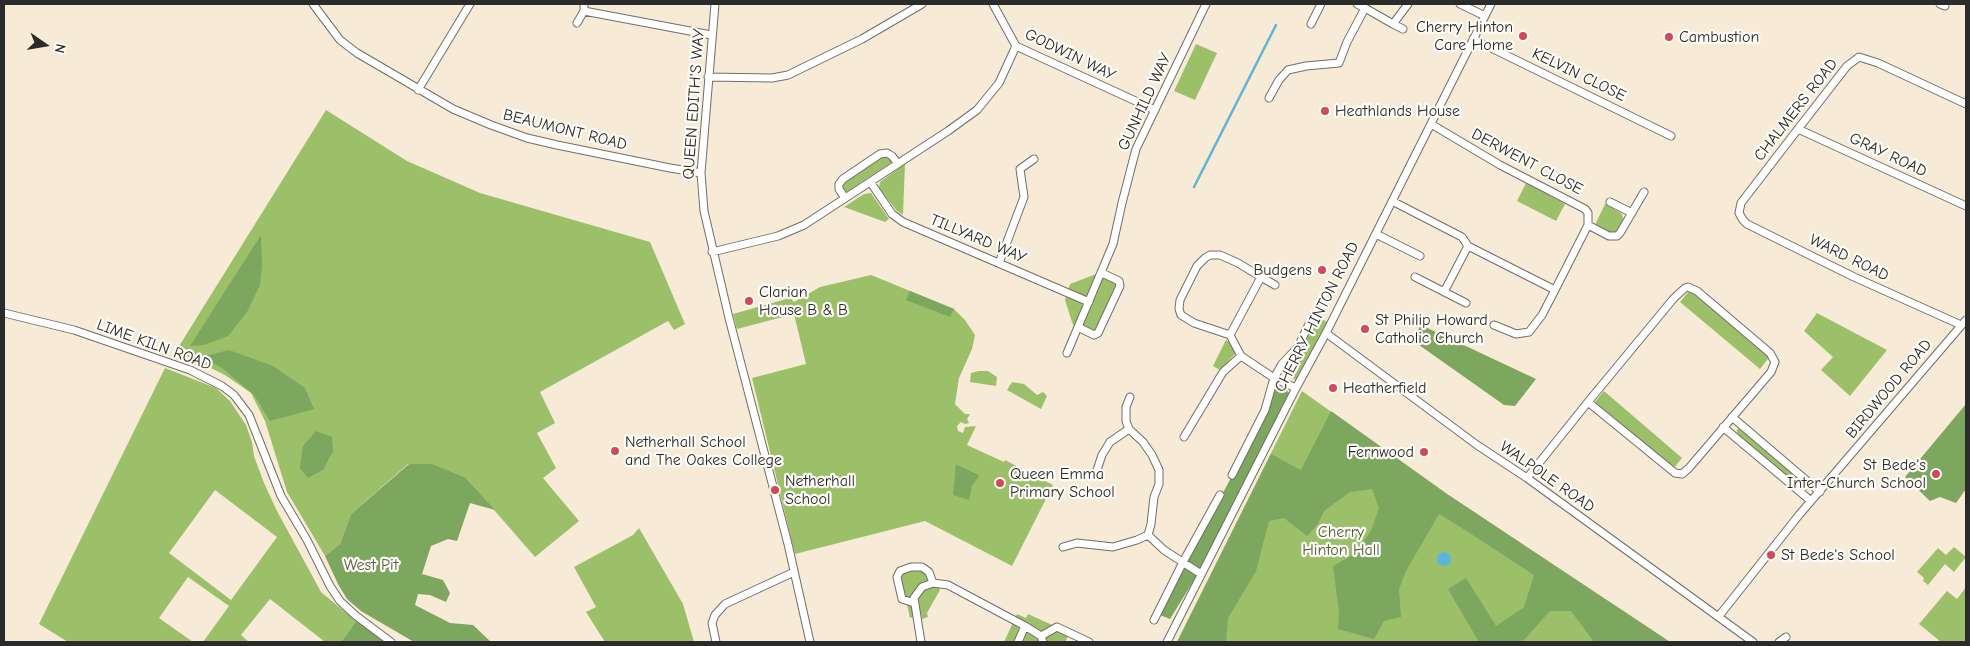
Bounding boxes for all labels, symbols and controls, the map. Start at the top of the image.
place label: Cherry Hinton Care Home [1416,17,1513,55]
north arrow [20,20,70,70]
street label: GODWIN WAY [1022,25,1118,85]
place label: Cambustion [1679,27,1759,47]
street label: QUEEN EDITH'S WAY [679,28,709,180]
marker: Cherry Hinton Care Home [1517,30,1529,42]
marker: Cambustion [1663,31,1675,43]
text: N [51,42,69,55]
street label: KELVIN CLOSE [1529,44,1629,106]
street label: GUNHILD WAY [1114,50,1176,154]
street label: CHALMERS ROAD [1750,55,1842,165]
place label: Heathlands House [1335,101,1460,121]
street label: BEAUMONT ROAD [501,105,629,155]
marker: Heathlands House [1319,105,1331,117]
street label: DERWENT CLOSE [1468,125,1586,199]
street label: GRAY ROAD [1846,129,1930,181]
street label: TILLYARD WAY [927,210,1029,268]
street label: WARD ROAD [1806,230,1892,286]
street label: CHERRY HINTON ROAD [1271,239,1363,395]
place label: Budgens [1253,260,1312,280]
marker: Budgens [1316,264,1328,276]
place label: Clarian House B & B [759,282,848,320]
marker: Clarian House B & B [743,295,755,307]
place label: St Philip Howard Catholic Church [1375,310,1488,348]
street label: LIME KILN ROAD [94,315,214,375]
marker: St Philip Howard Catholic Church [1359,323,1371,335]
street label: BIRDWOOD ROAD [1842,335,1936,443]
place label: Heatherfield [1343,378,1426,398]
marker: Heatherfield [1327,382,1339,394]
place label: Netherhall School and The Oakes College [625,432,782,470]
street label: WALPOLE ROAD [1496,437,1598,517]
place label: Fernwood [1348,442,1414,462]
marker: Netherhall School and The Oakes College [609,445,621,457]
marker: Fernwood [1418,446,1430,458]
place label: St Bede's Inter-Church School [1787,455,1926,493]
place label: Queen Emma Primary School [1010,464,1115,502]
marker: St Bede's Inter-Church School [1930,468,1942,480]
place label: Netherhall School [785,471,855,509]
marker: Queen Emma Primary School [994,477,1006,489]
marker: Netherhall School [769,484,781,496]
park label: Cherry Hinton Hall [1302,522,1380,560]
place label: St Bede's School [1781,545,1895,565]
marker: St Bede's School [1765,549,1777,561]
park label: West Pit [344,555,398,575]

